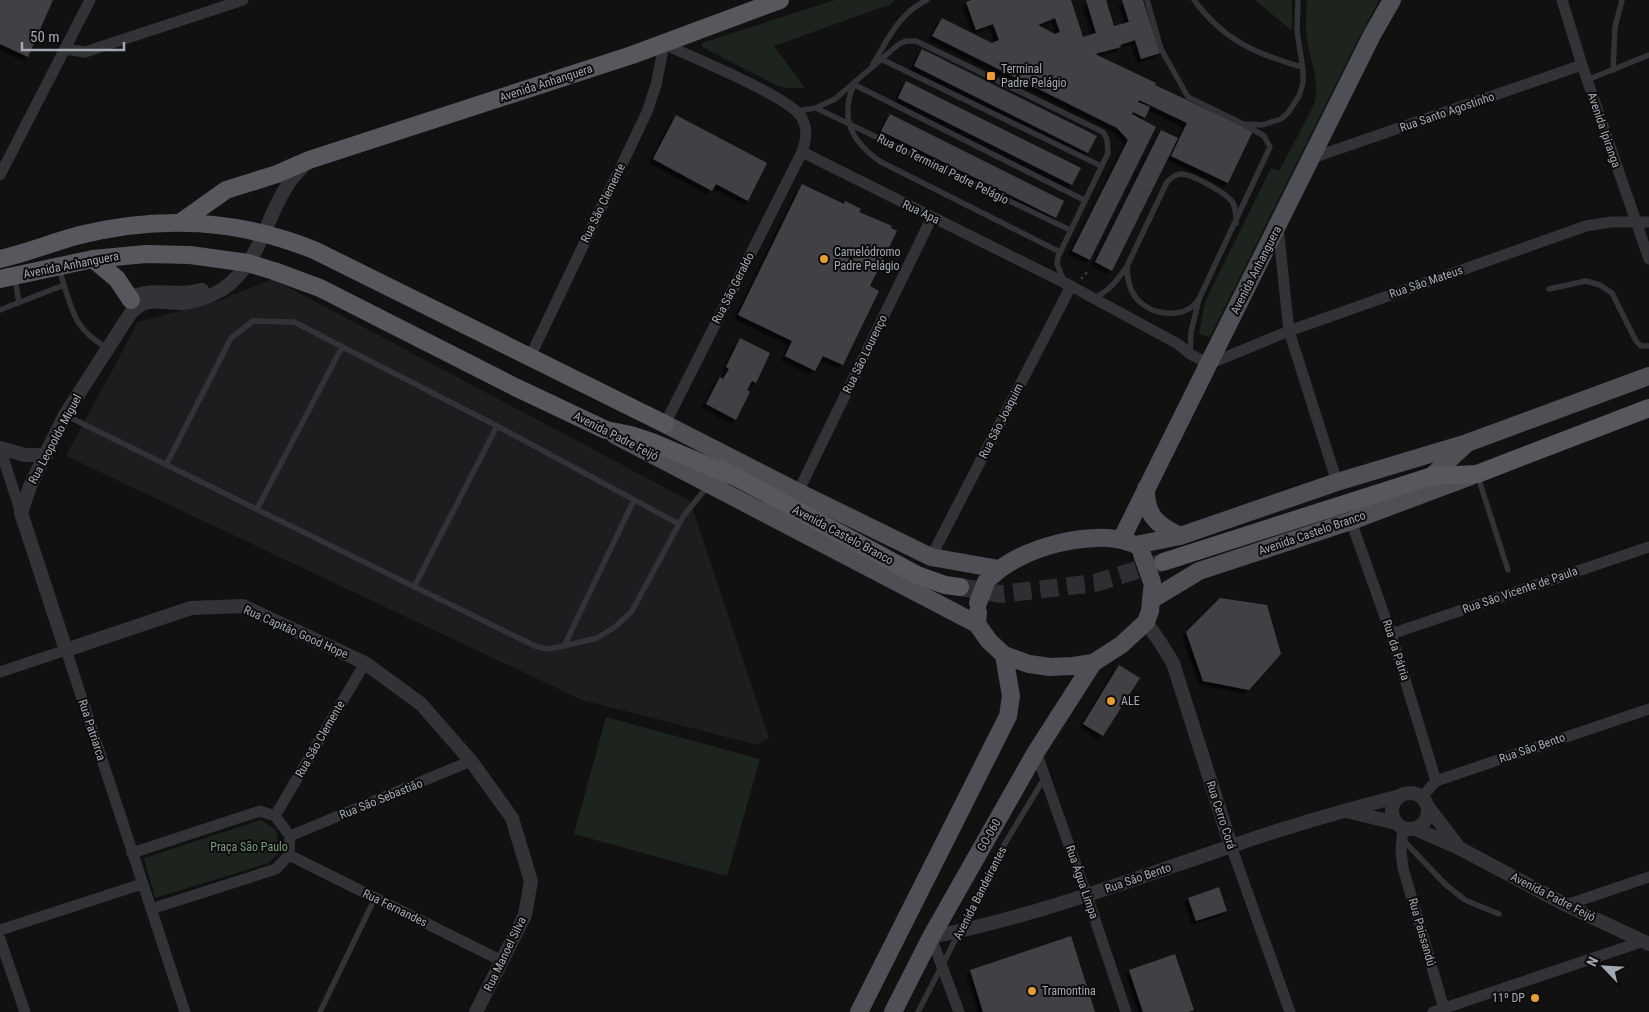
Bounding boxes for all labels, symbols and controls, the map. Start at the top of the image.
scale bar [22,20,125,52]
text: 50 m [30,28,60,46]
street label: Avenida Anhanguera [498,61,594,105]
place label: Terminal Padre Pelágio [1001,62,1067,90]
marker: Terminal Padre Pelágio [985,70,997,82]
street label: Rua Santo Agostinho [1398,89,1496,135]
street label: Avenida Ipiranga [1585,91,1624,170]
street label: Rua do Terminal Padre Pelágio [875,131,1011,207]
street label: Rua São Clemente [578,161,628,245]
street label: Rua Apa [900,197,942,227]
street label: Avenida Anhanguera [1228,223,1284,316]
place label: Camelódromo Padre Pelágio [834,245,901,273]
street label: Avenida Anhanguera [22,249,120,281]
street label: Rua São Geraldo [709,250,757,326]
marker: Camelódromo Padre Pelágio [818,253,830,265]
street label: Rua São Mateus [1387,263,1465,301]
street label: Rua São Lourenço [840,313,890,395]
street label: Rua São Joaquim [976,381,1026,461]
street label: Rua Leopoldo Miguel [25,392,85,486]
street label: Avenida Padre Feijó [571,409,661,463]
street label: Avenida Castelo Branco [790,502,896,568]
street label: Avenida Castelo Branco [1257,508,1367,558]
street label: Rua São Vicente de Paula [1461,564,1580,616]
street label: Rua Capitão Good Hope [242,603,351,661]
street label: Rua da Pátria [1380,618,1412,682]
place label: ALE [1121,694,1140,708]
marker: ALE [1105,695,1117,707]
street label: Rua Patriarca [76,698,109,763]
street label: Rua São Clemente [292,698,348,780]
street label: Rua São Bento [1497,730,1567,766]
street label: Rua São Sebastião [337,776,425,822]
street label: Rua Cerro Corá [1203,779,1239,851]
street label: GO-060 [974,816,1004,854]
park label: Praça São Paulo [210,840,288,854]
street label: Rua Água Limpa [1063,843,1102,921]
street label: Avenida Bandeirantes [951,844,1009,942]
street label: Rua São Bento [1103,860,1173,896]
street label: Avenida Padre Feijó [1508,870,1598,924]
street label: Rua Fernandes [360,886,430,930]
street label: Rua Paissandú [1406,896,1438,968]
street label: Rua Manoel Silva [481,914,529,993]
north arrow [1579,942,1629,992]
text: N [1583,954,1601,969]
place label: Tramontina [1042,984,1096,998]
marker: Tramontina [1026,985,1038,997]
place label: 11º DP [1492,991,1525,1005]
marker: 11º DP [1529,992,1541,1004]

